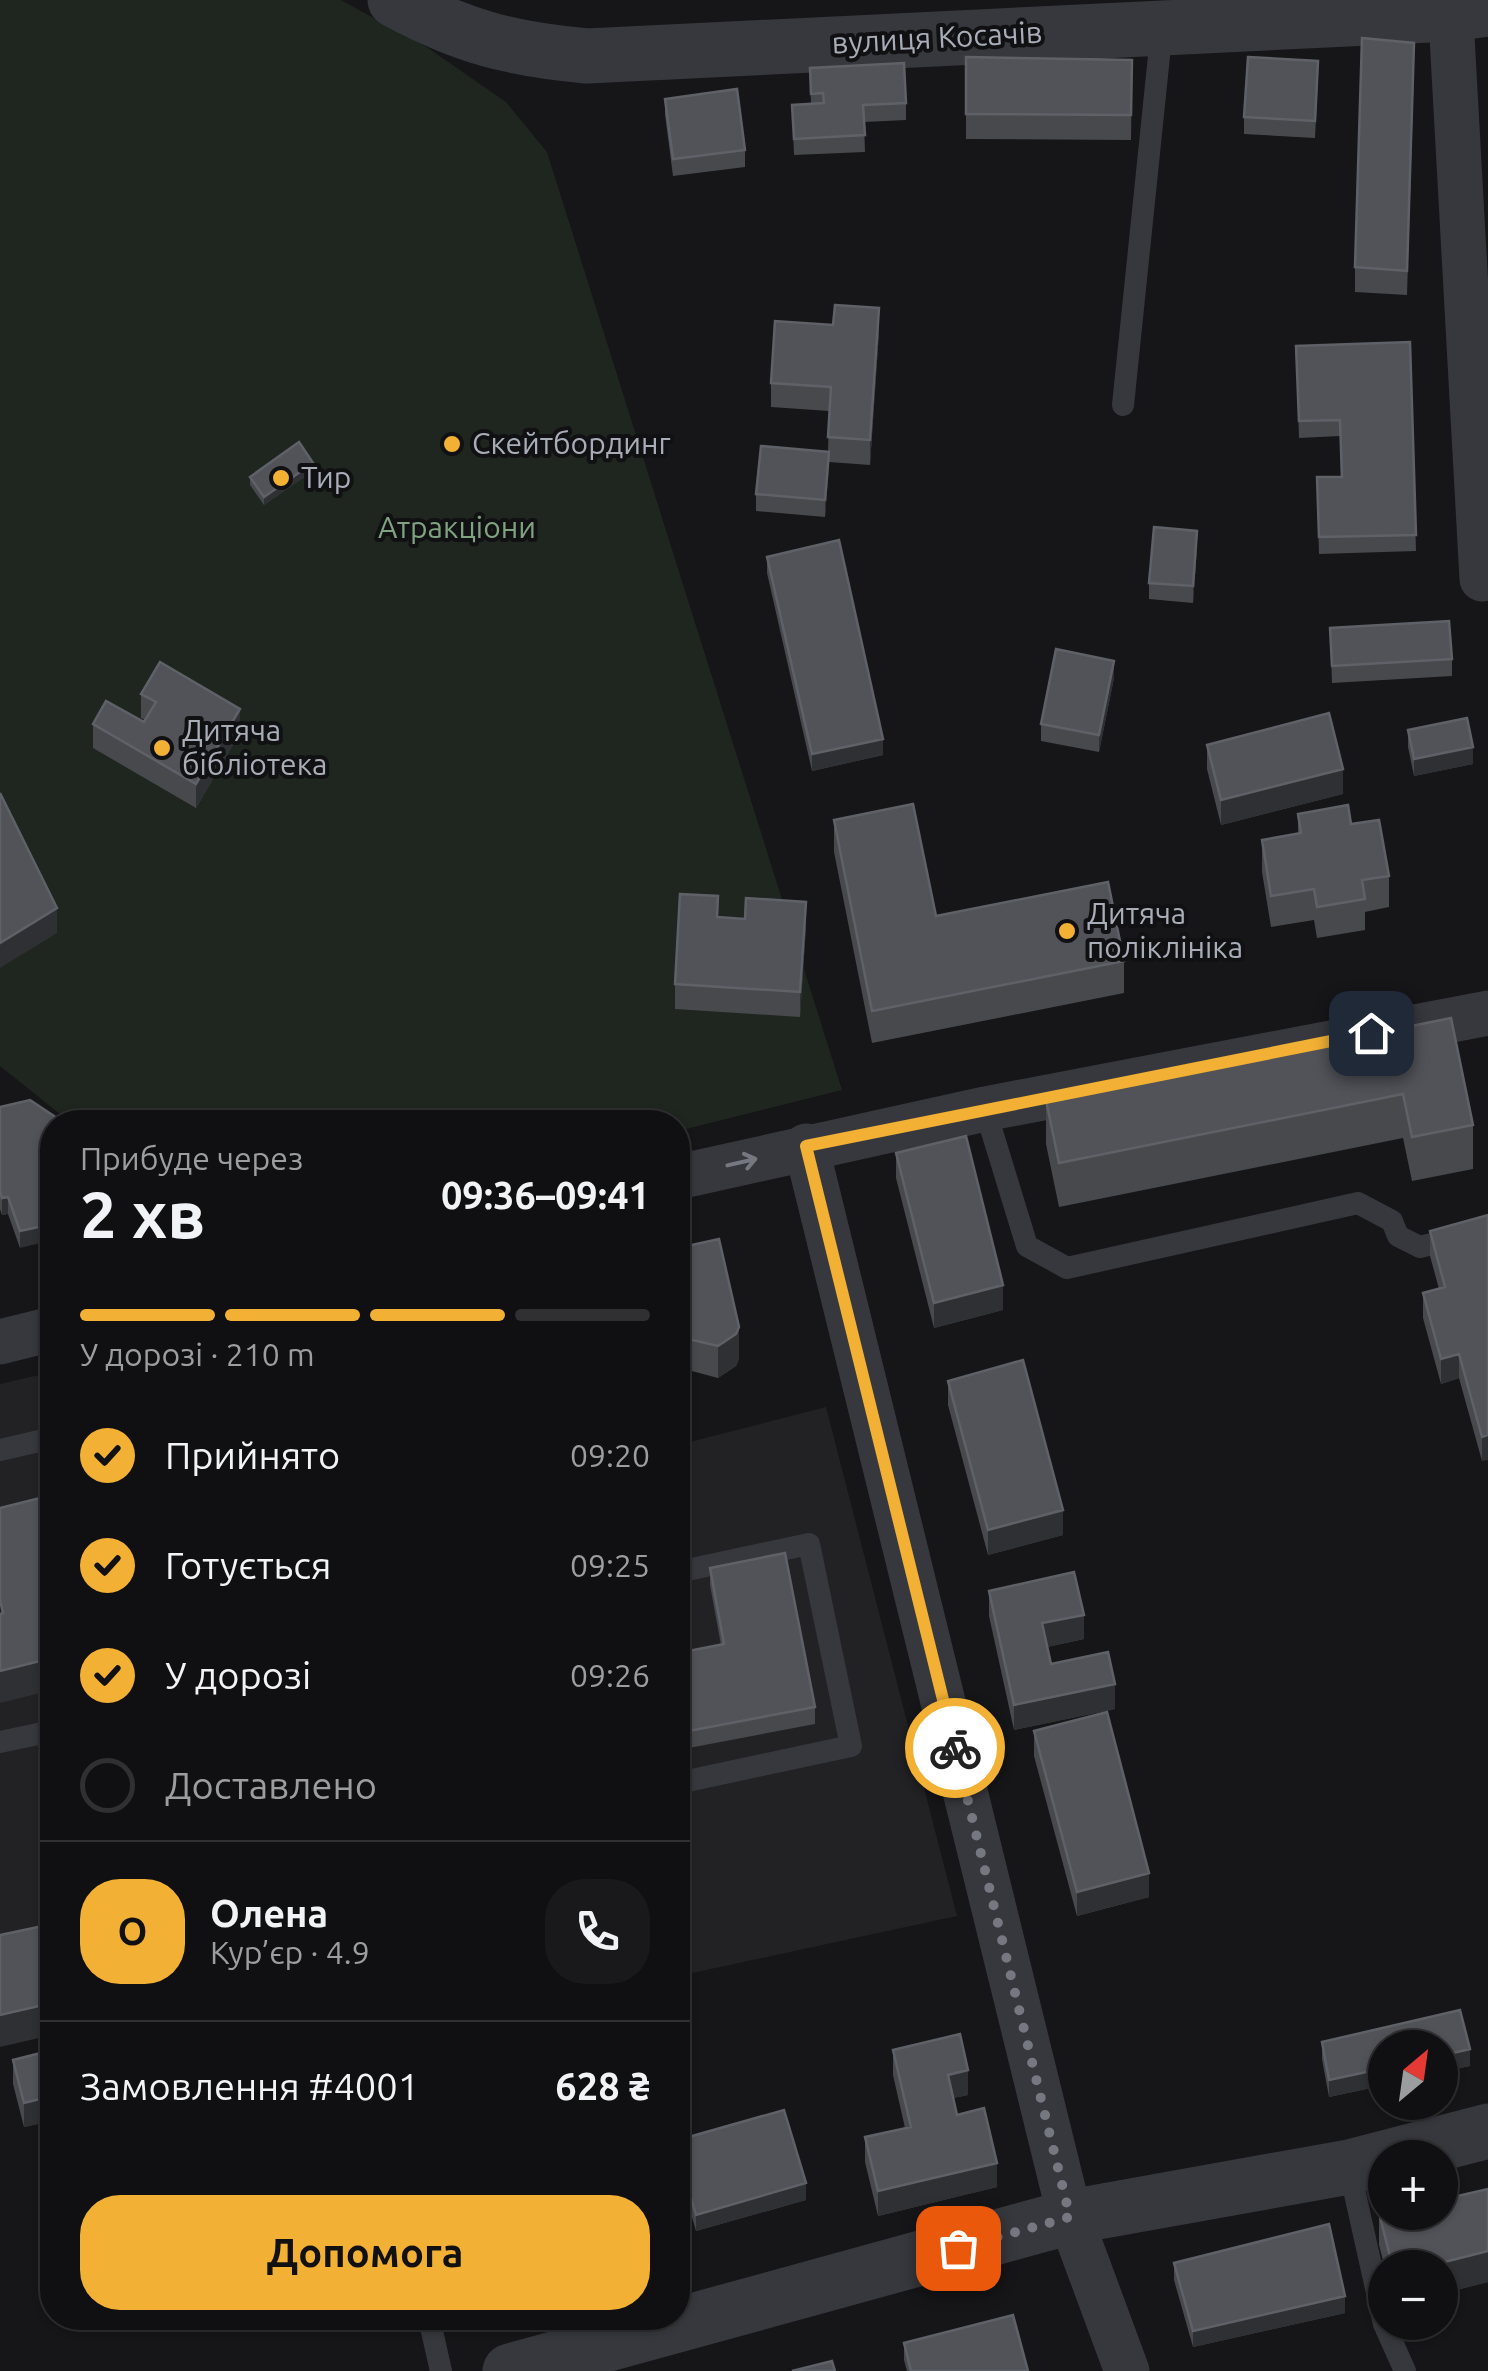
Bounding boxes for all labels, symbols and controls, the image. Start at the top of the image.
street label: вулиця Косачів [831,15,1043,59]
place label: Скейтбординг [472,426,671,460]
marker: Скейтбординг [441,433,463,455]
place label: Тир [301,460,351,494]
marker: Тир [270,467,292,489]
park label: Атракціони [378,510,536,544]
place label: Дитяча бібліотека [182,713,328,781]
marker: Дитяча бібліотека [151,737,173,759]
place label: Дитяча поліклініка [1087,896,1243,964]
marker: Дитяча поліклініка [1056,920,1078,942]
pin [1329,991,1414,1076]
icon: home [1344,1006,1399,1061]
text: Прибуде через [80,1140,303,1176]
one-way arrow [725,1152,757,1170]
text: 09:36–09:41 [441,1174,650,1216]
text: 2 хв [80,1177,205,1250]
text: У дорозі · 210 m [80,1336,315,1372]
icon: check [80,1428,135,1483]
text: Прийнято [165,1434,340,1476]
text: 09:20 [570,1437,650,1473]
icon: check [80,1538,135,1593]
text: Готується [165,1544,331,1586]
text: 09:25 [570,1547,650,1583]
icon: check [80,1648,135,1703]
text: У дорозі [165,1654,311,1696]
text: 09:26 [570,1657,650,1693]
courier [905,1698,1005,1798]
icon: bike [928,1721,983,1776]
text: Доставлено [165,1764,377,1806]
button: phone [545,1879,650,1984]
text: Олена [210,1892,328,1934]
text: О [118,1910,147,1952]
text: Кур’єр · 4.9 [210,1934,370,1970]
north arrow [1368,2030,1458,2120]
map controls [1368,2030,1458,2340]
text: Замовлення #4001 [80,2065,419,2107]
text: 628 ₴ [555,2065,650,2107]
button: + [1368,2140,1458,2230]
button: Допомога [80,2195,650,2310]
pin [916,2206,1001,2291]
icon: bag [931,2221,986,2276]
button: − [1368,2250,1458,2340]

